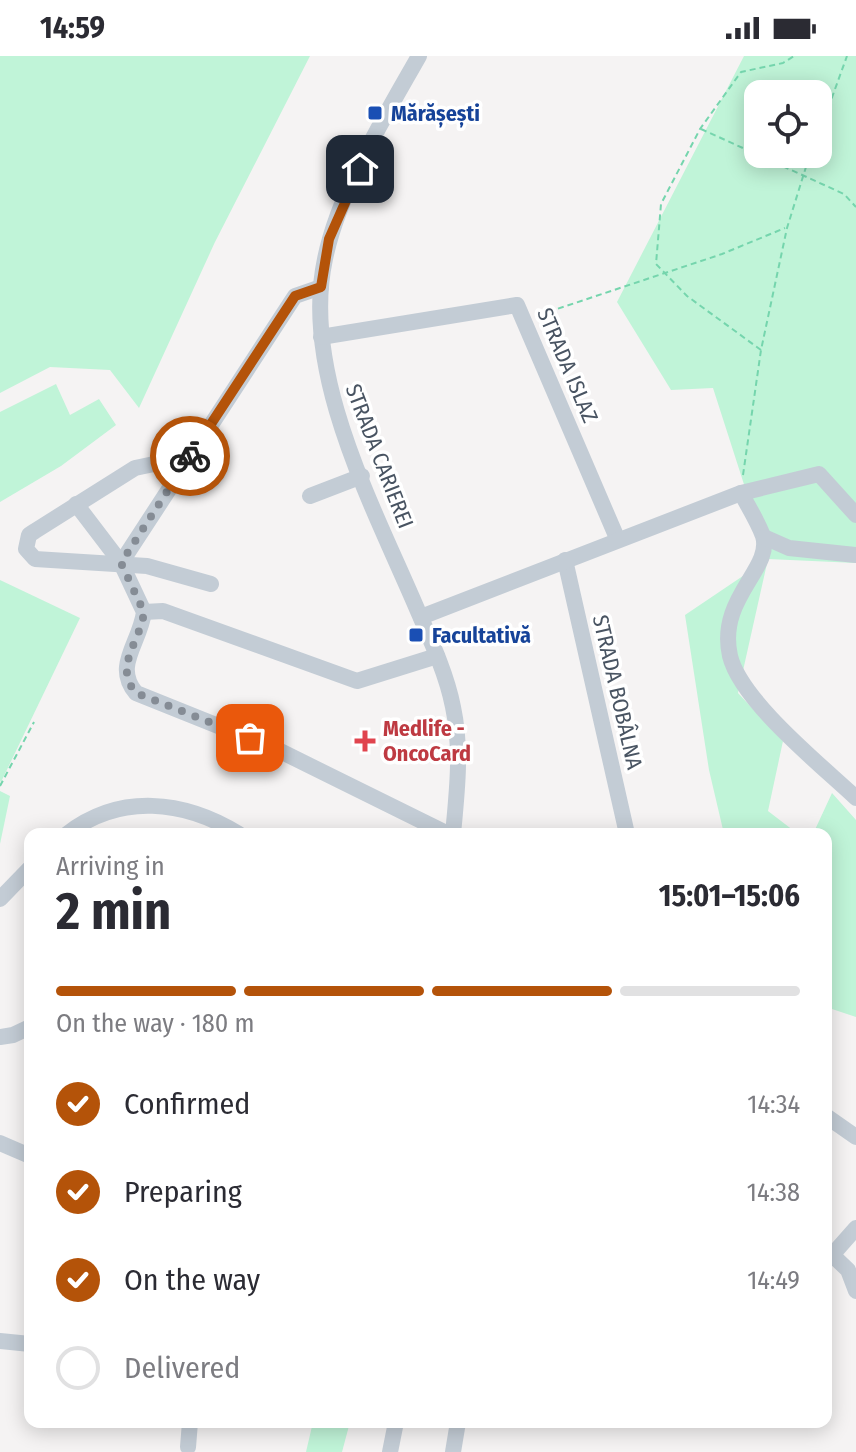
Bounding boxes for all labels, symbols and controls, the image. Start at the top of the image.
text: 14:59 [40,10,105,46]
map controls [744,80,832,168]
button: locate [744,80,832,168]
place label: Mărășești [391,100,480,128]
marker: Mărășești [366,104,384,122]
pin [326,135,394,203]
icon: home [338,147,382,191]
street label: STRADA ISLAZ [531,304,604,427]
street label: STRADA CARIEREI [340,380,419,532]
courier [150,416,230,496]
icon: bike [168,434,212,478]
street label: STRADA BOBÂLNA [587,612,648,772]
place label: Facultativă [432,622,531,649]
marker: Facultativă [407,626,425,644]
pin [216,704,284,772]
place label: Medlife - OncoCard [383,715,471,767]
icon: bag [228,716,272,760]
marker: Medlife - OncoCard [354,730,376,752]
text: Arriving in [56,851,165,882]
text: 15:01–15:06 [659,878,800,914]
text: 2 min [56,880,171,943]
text: On the way · 180 m [56,1008,254,1039]
icon: check [56,1082,100,1126]
text: Confirmed [124,1086,250,1122]
text: 14:34 [747,1089,800,1120]
icon: check [56,1170,100,1214]
text: Preparing [124,1174,242,1210]
text: 14:38 [747,1177,800,1208]
icon: check [56,1258,100,1302]
text: On the way [124,1262,260,1298]
text: 14:49 [747,1265,800,1296]
text: Delivered [124,1350,240,1386]

